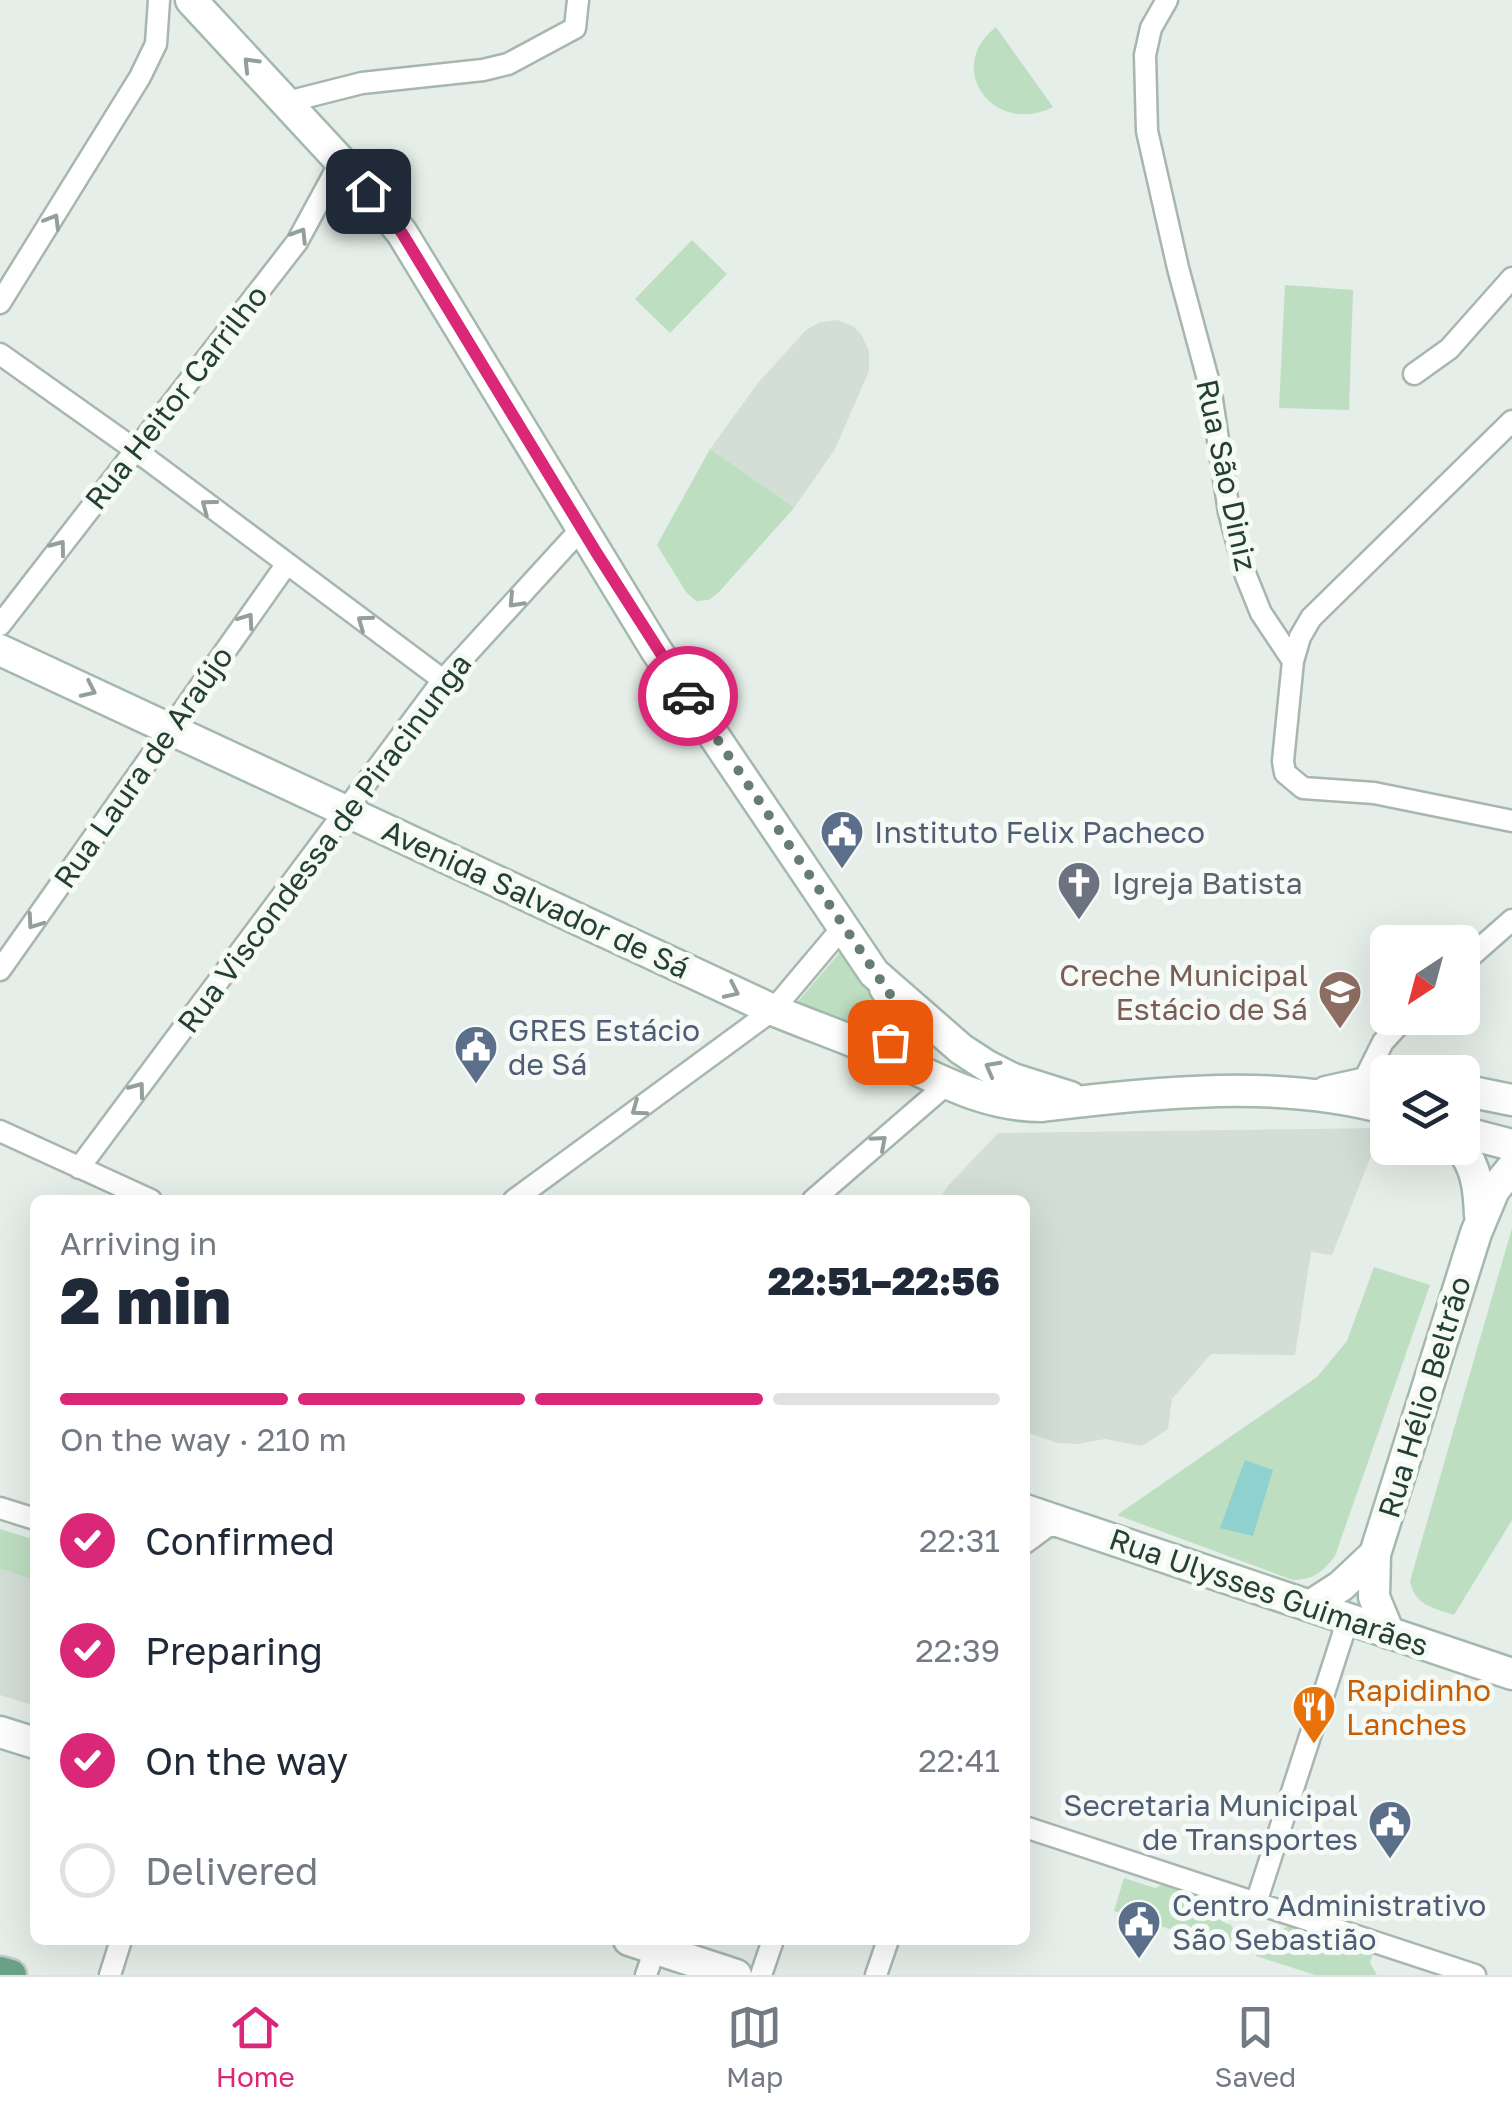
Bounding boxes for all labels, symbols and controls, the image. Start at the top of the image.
one-way arrow [244,57,262,76]
pin [326,149,411,234]
icon: home [341,164,396,219]
one-way arrow [41,214,60,232]
one-way arrow [288,228,307,246]
street label: Rua Heitor Carrilho [77,278,275,516]
street label: Rua São Diniz [1189,376,1265,574]
one-way arrow [201,500,219,517]
one-way arrow [47,540,65,558]
one-way arrow [509,589,527,608]
one-way arrow [235,612,253,631]
one-way arrow [357,617,375,634]
street label: Rua Laura de Araújo [46,639,240,895]
street label: Rua Viscondessa de Piracinunga [170,646,478,1040]
courier [638,646,738,746]
icon: car [661,669,716,724]
one-way arrow [79,678,97,698]
public building icon: Instituto Felix Pacheco [819,809,865,870]
street label: Avenida Salvador de Sá [377,812,695,986]
place label: Instituto Felix Pacheco [874,814,1205,850]
church icon: Igreja Batista [1056,860,1102,921]
place label: Igreja Batista [1112,865,1303,901]
one-way arrow [28,911,46,929]
north arrow [1370,925,1480,1035]
map controls [1370,925,1480,1165]
place label: Creche Municipal Estácio de Sá [1059,957,1308,1027]
school or university icon: Creche Municipal Estácio de Sá [1317,969,1363,1030]
one-way arrow [722,979,740,999]
pin [848,1000,933,1085]
place label: GRES Estácio de Sá [508,1012,700,1082]
icon: bag [863,1015,918,1070]
public building icon: GRES Estácio de Sá [453,1024,499,1085]
button: layers [1370,1055,1480,1165]
one-way arrow [984,1060,1002,1080]
one-way arrow [126,1082,143,1100]
one-way arrow [631,1098,649,1115]
one-way arrow [868,1136,887,1154]
text: Arriving in [60,1224,217,1262]
text: 22:51–22:56 [768,1258,1000,1303]
text: 2 min [60,1260,231,1338]
street label: Rua Hélio Beltrão [1370,1272,1478,1522]
text: On the way · 210 m [60,1420,347,1458]
icon: check [60,1513,115,1568]
text: Confirmed [145,1518,335,1563]
street label: Rua Ulysses Guimarães [1105,1520,1433,1664]
text: 22:31 [919,1521,1000,1559]
icon: check [60,1623,115,1678]
text: Preparing [145,1628,323,1673]
text: 22:39 [915,1631,1000,1669]
place label: Rapidinho Lanches [1346,1672,1491,1742]
restaurant icon: Rapidinho Lanches [1291,1684,1337,1745]
icon: check [60,1733,115,1788]
text: On the way [145,1738,348,1783]
text: 22:41 [918,1741,1000,1779]
place label: Secretaria Municipal de Transportes [1063,1787,1358,1857]
public building icon: Secretaria Municipal de Transportes [1367,1799,1413,1860]
text: Delivered [145,1848,318,1893]
place label: Centro Administrativo São Sebastião [1172,1887,1486,1957]
public building icon: Centro Administrativo São Sebastião [1116,1899,1162,1960]
tab: Home [216,2000,295,2093]
tab: Map [726,2000,783,2093]
tab: Saved [1215,2000,1296,2093]

